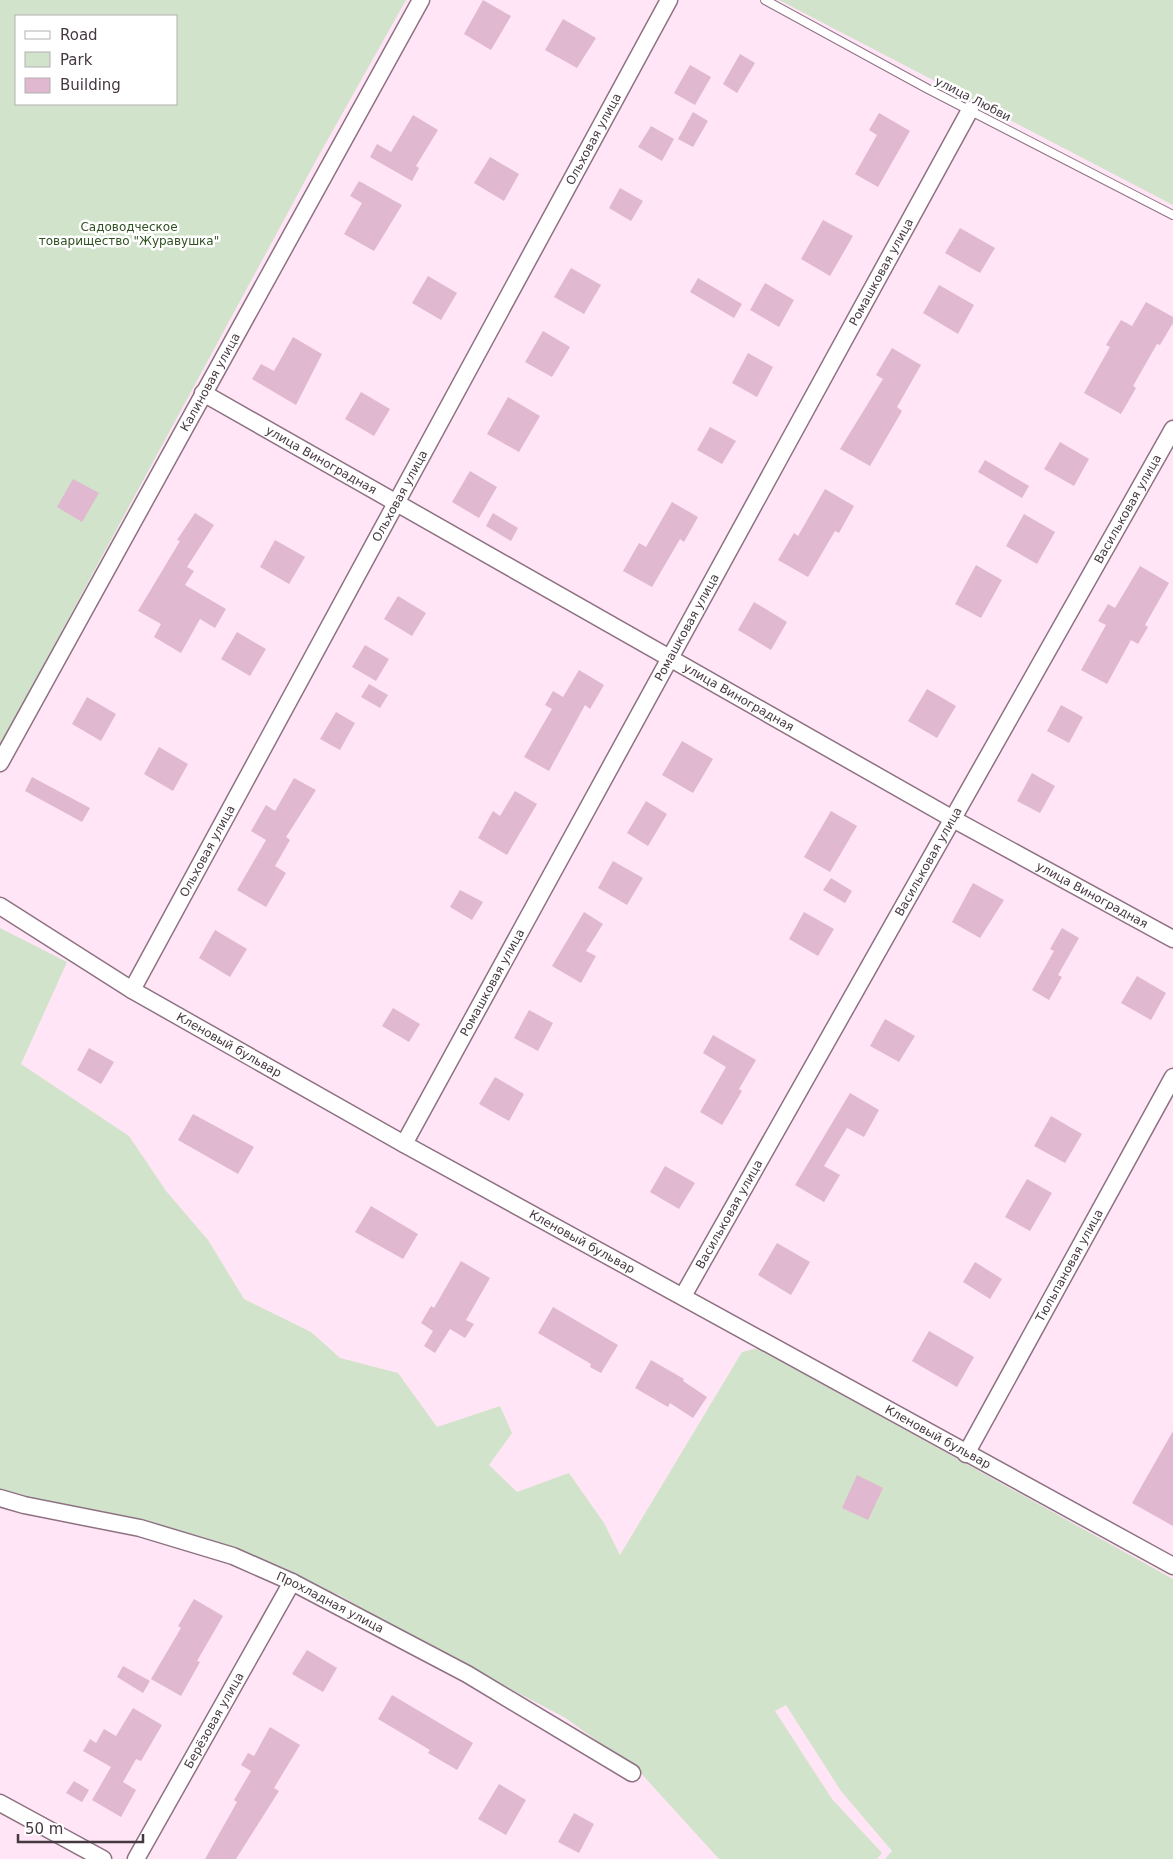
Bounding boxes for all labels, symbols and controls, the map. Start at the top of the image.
legend [15,15,178,105]
text: Road [60,26,98,44]
text: Park [60,51,93,69]
street label: улица Любви [933,74,1013,124]
text: Building [60,76,121,94]
street label: Ольховая улица [563,91,624,187]
street label: Ромашковая улица [846,216,916,328]
park label: Садоводческое товарищество "Журавушка" [39,220,219,248]
street label: Калиновая улица [177,331,243,434]
street label: улица Виноградная [263,423,379,497]
street label: Ольховая улица [369,448,430,544]
street label: Васильковая улица [1091,452,1164,566]
street label: Ромашковая улица [652,571,722,683]
street label: улица Виноградная [681,660,797,734]
street label: Ольховая улица [177,803,238,899]
street label: Васильковая улица [892,805,965,919]
street label: улица Виноградная [1034,859,1150,931]
street label: Ромашковая улица [457,927,527,1039]
street label: Кленовый бульвар [174,1010,284,1080]
street label: Васильковая улица [693,1157,766,1271]
street label: Кленовый бульвар [527,1207,637,1276]
street label: Тюльпановая улица [1032,1207,1106,1325]
street label: Кленовый бульвар [883,1402,993,1472]
street label: Прохладная улица [274,1569,386,1636]
street label: Берёзовая улица [181,1670,247,1771]
scale bar [18,1812,142,1844]
text: 50 m [25,1820,63,1838]

